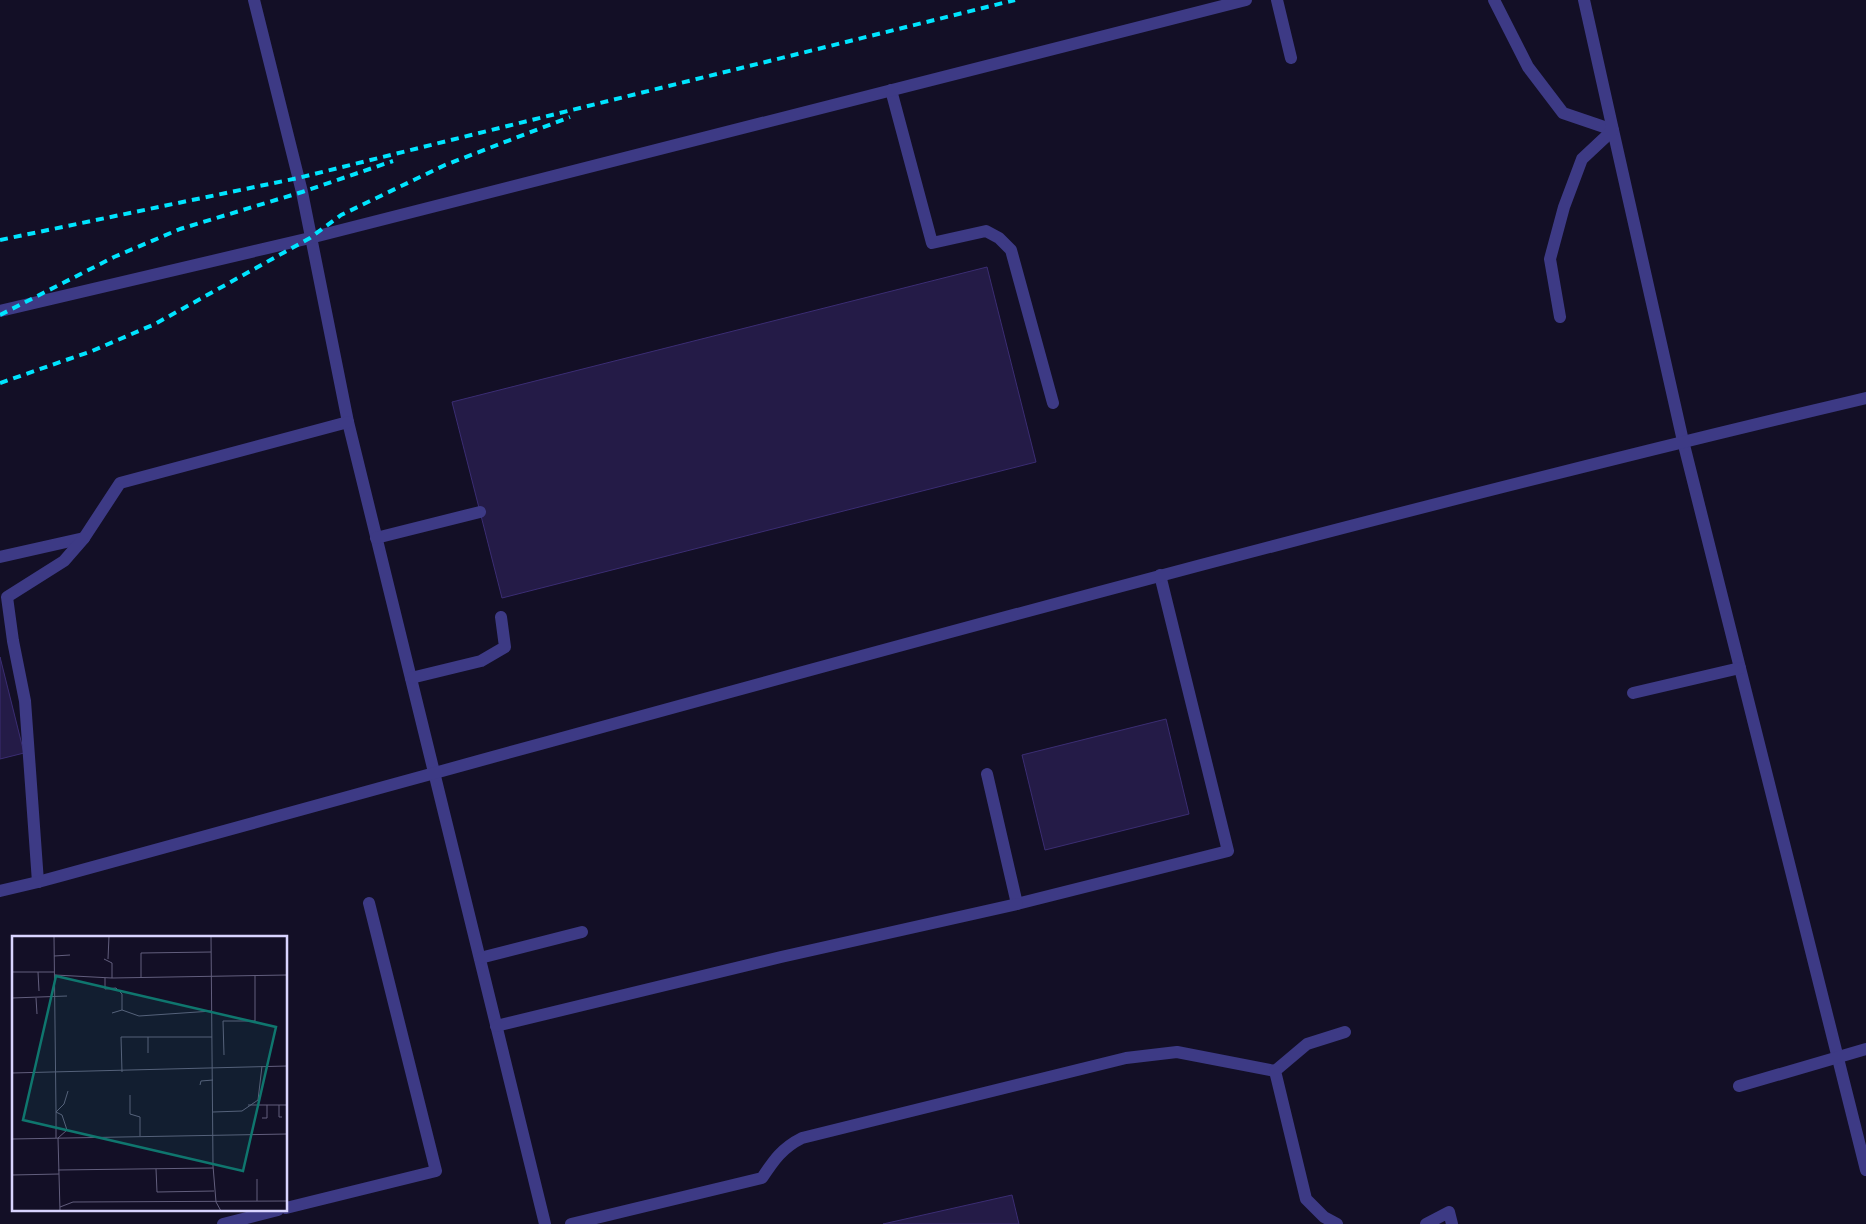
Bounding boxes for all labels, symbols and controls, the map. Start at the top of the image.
inset map [12,936,288,1212]

